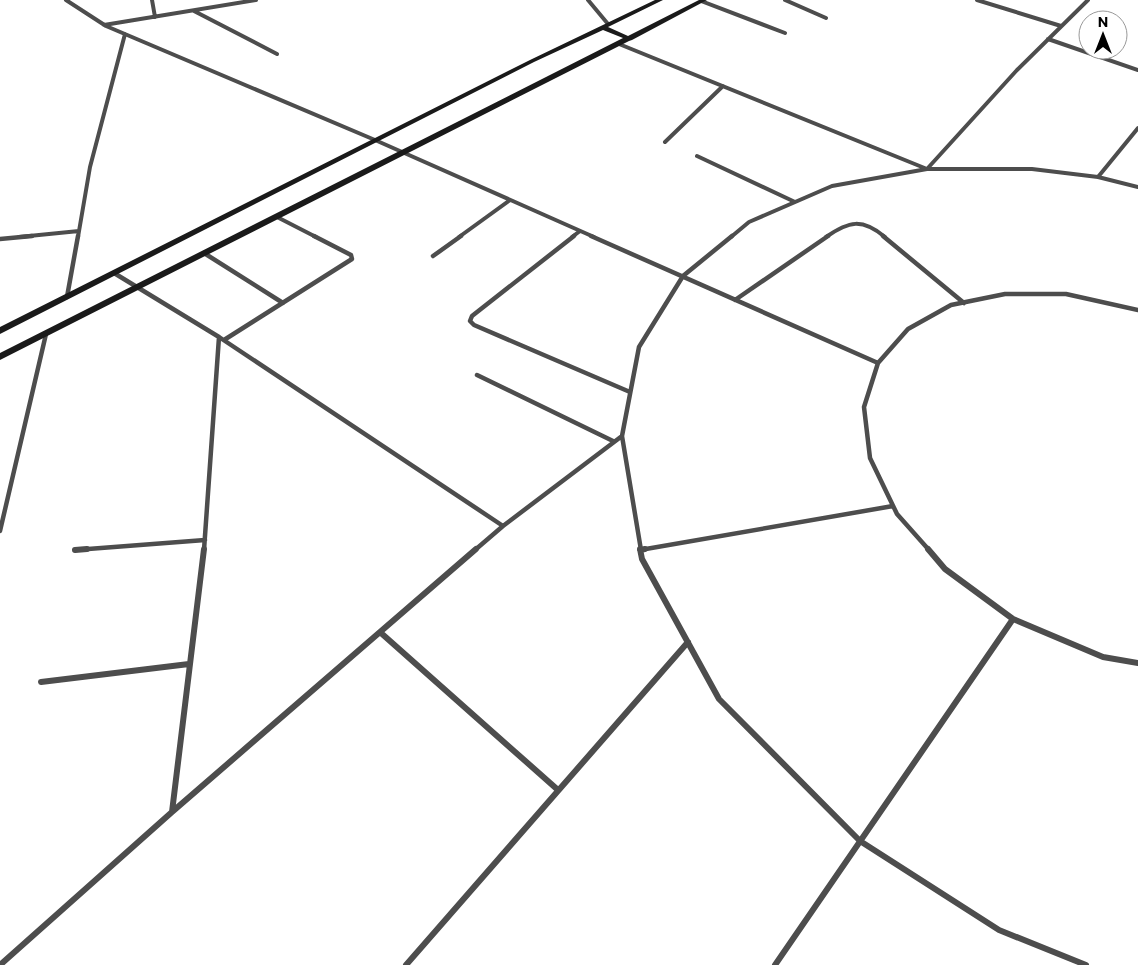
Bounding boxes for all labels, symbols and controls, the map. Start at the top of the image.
north arrow [1078,10,1128,60]
text: N [1098,13,1108,30]

